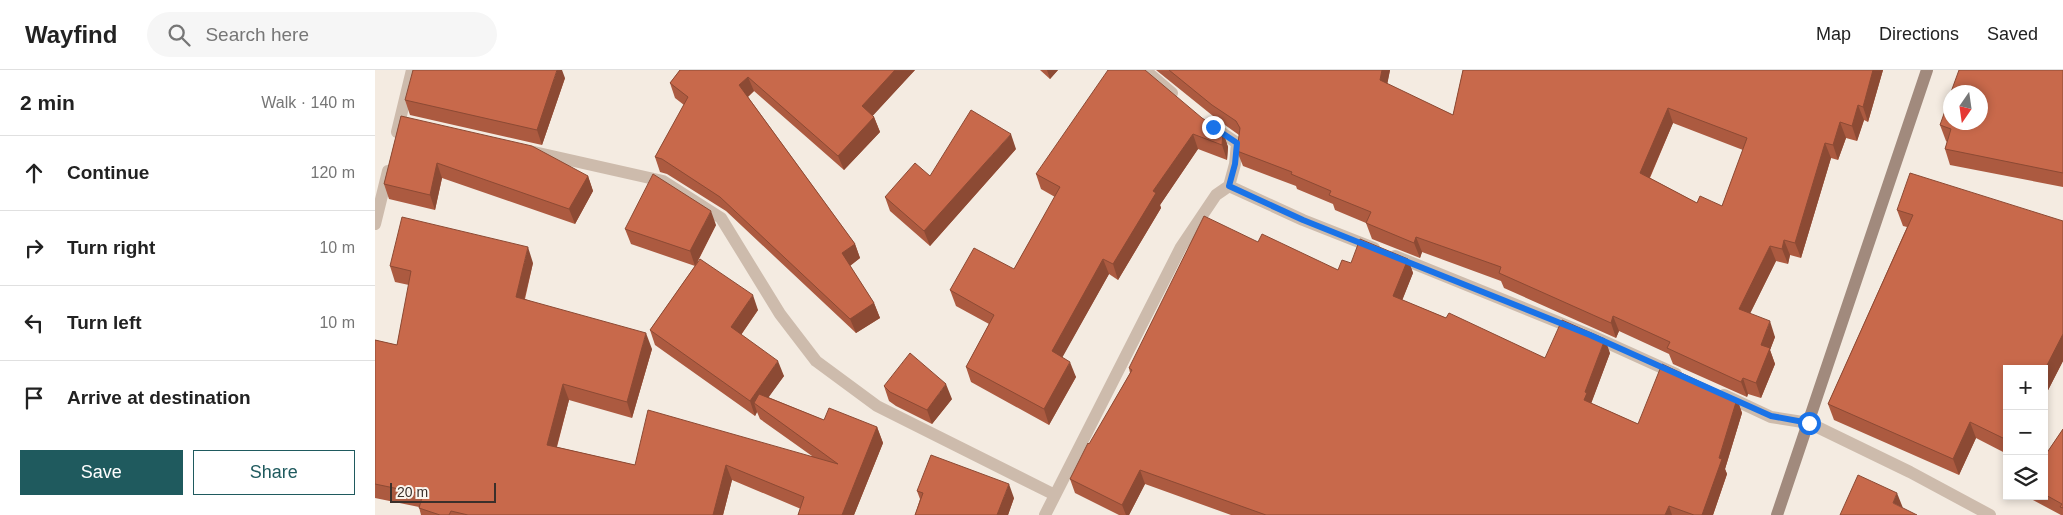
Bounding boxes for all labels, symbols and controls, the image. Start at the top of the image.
search box [147,12,497,57]
text: Wayfind [25,21,117,48]
icon: search [165,21,193,49]
text: Search here [205,24,309,45]
text: Map [1816,24,1851,44]
text: Directions [1879,24,1959,44]
text: Saved [1987,24,2038,44]
north arrow [1943,85,1988,130]
text: 2 min [20,91,75,114]
text: Walk · 140 m [261,94,355,111]
route end [1202,116,1225,139]
icon: ahead [20,159,48,187]
text: Continue [67,162,149,183]
text: 120 m [311,164,355,181]
icon: right [20,234,48,262]
text: Turn right [67,237,155,258]
text: 10 m [319,239,355,256]
icon: left [20,309,48,337]
text: Turn left [67,312,142,333]
text: 10 m [319,314,355,331]
map controls [2003,365,2048,500]
button: + [2003,365,2048,410]
icon: arrive [20,384,48,412]
text: Arrive at destination [67,387,251,408]
button: − [2003,410,2048,455]
route start [1798,412,1821,435]
button: Save [20,450,183,495]
button: Share [193,450,355,495]
button: layers [2003,455,2048,500]
scale bar [390,480,496,503]
text: 20 m [397,484,428,500]

